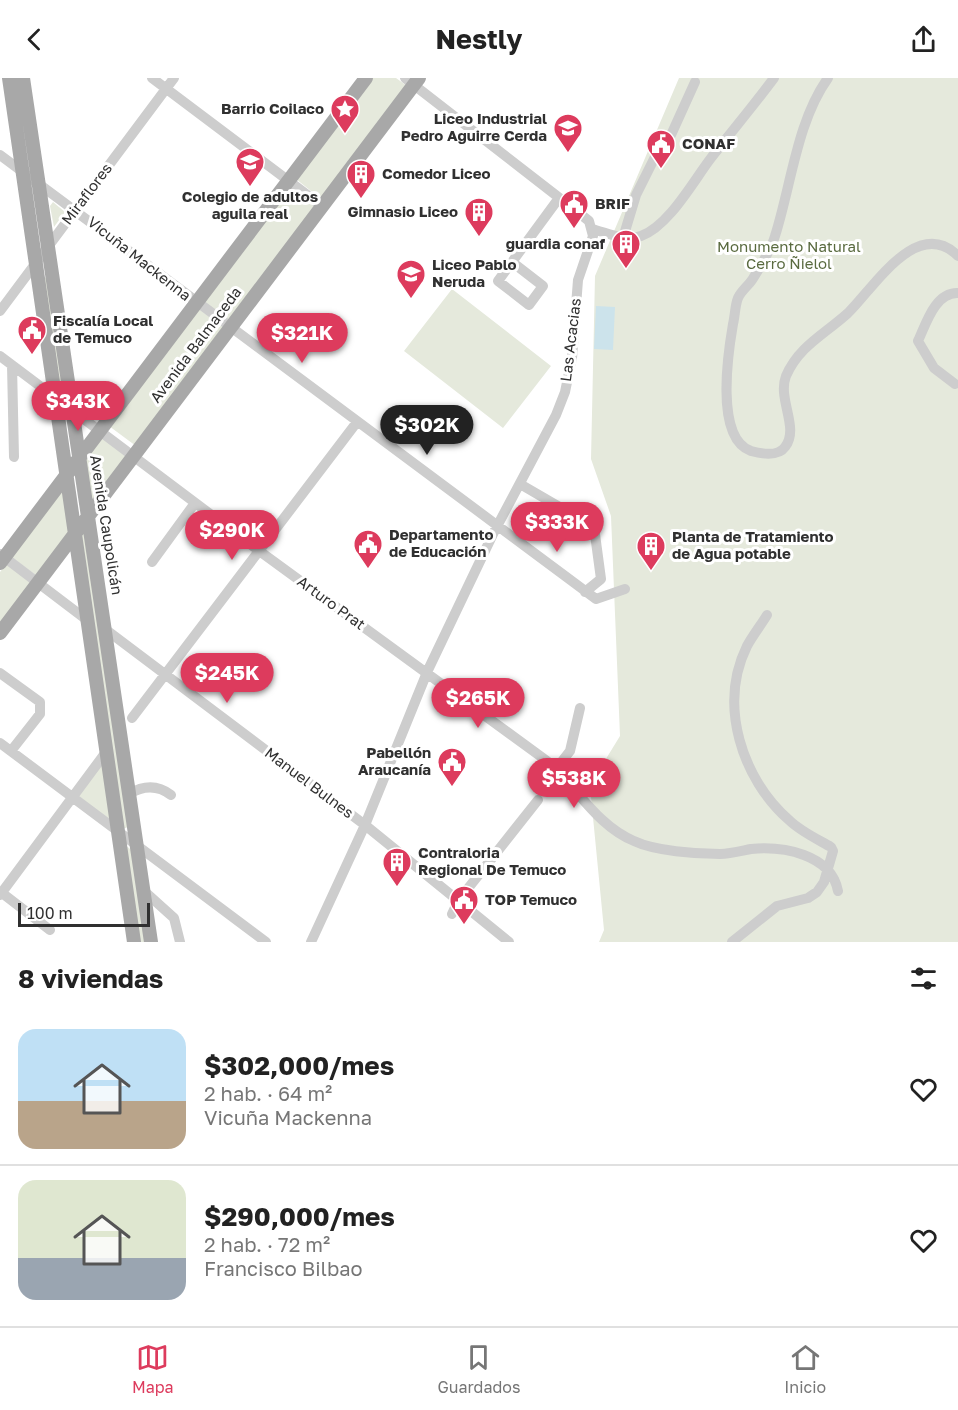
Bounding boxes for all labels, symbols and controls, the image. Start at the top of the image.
icon: back [18,23,51,56]
text: Nestly [436,23,522,55]
icon: share [907,23,940,56]
place icon: Barrio Coilaco [329,93,361,135]
place label: Barrio Coilaco [221,99,324,117]
place label: Liceo Industrial Pedro Aguirre Cerda [401,109,547,144]
school or university icon: Liceo Industrial Pedro Aguirre Cerda [552,112,584,154]
public building icon: CONAF [645,128,677,170]
place label: CONAF [682,134,735,152]
school or university icon: Colegio de adultos aguila real [234,146,266,188]
building icon: Comedor Liceo [345,158,377,200]
street label: Miraflores [57,159,115,228]
place label: Comedor Liceo [382,164,491,182]
place label: Colegio de adultos aguila real [182,187,318,222]
public building icon: BRIF [558,188,590,230]
place label: BRIF [595,194,630,212]
building icon: Gimnasio Liceo [463,196,495,238]
place label: Gimnasio Liceo [348,202,458,220]
street label: Vicuña Mackenna [84,212,195,304]
building icon: guardia conaf [610,228,642,270]
place label: guardia conaf [506,234,606,252]
park label: Monumento Natural Cerro Ñielol [717,237,861,272]
place label: Liceo Pablo Neruda [432,255,517,290]
school or university icon: Liceo Pablo Neruda [395,258,427,300]
street label: Avenida Balmaceda [146,283,245,406]
street label: Las Acacias [556,297,584,383]
place label: Fiscalía Local de Temuco [53,311,153,346]
pin: $321K [260,313,344,364]
public building icon: Fiscalía Local de Temuco [16,314,48,356]
text: $321K [271,320,333,344]
pin: $343K [36,381,120,432]
text: $343K [46,388,110,412]
pin: $302K [385,405,469,456]
text: $302K [394,412,460,436]
street label: Avenida Caupolicán [87,454,127,596]
pin: $333K [515,502,599,553]
text: $333K [525,509,589,533]
pin: $290K [190,510,274,561]
text: $290K [199,517,265,541]
place label: Departamento de Educación [389,525,493,560]
place label: Planta de Tratamiento de Agua potable [672,527,833,562]
public building icon: Departamento de Educación [352,528,384,570]
building icon: Planta de Tratamiento de Agua potable [635,530,667,572]
street label: Arturo Prat [294,572,369,633]
pin: $245K [185,653,269,704]
text: $245K [195,660,259,684]
pin: $265K [436,678,520,729]
text: $265K [446,685,511,709]
street label: Manuel Bulnes [262,743,358,822]
place label: Pabellón Araucanía [358,743,431,778]
public building icon: Pabellón Araucanía [436,746,468,788]
pin: $538K [532,758,616,809]
text: $538K [541,765,607,789]
place label: Contraloria Regional De Temuco [418,843,566,878]
building icon: Contraloria Regional De Temuco [381,846,413,888]
public building icon: TOP Temuco [448,884,480,926]
place label: TOP Temuco [485,890,577,908]
scale bar [18,900,150,928]
text: 100 m [27,903,73,923]
icon: filters [907,962,940,995]
text: 8 viviendas [18,963,163,994]
text: $302,000/mes [204,1050,394,1081]
icon: home [66,1053,138,1125]
icon: heart [907,1073,940,1106]
text: 2 hab. · 64 m² [204,1081,332,1105]
text: Vicuña Mackenna [204,1105,372,1129]
text: $290,000/mes [204,1201,395,1232]
icon: home [66,1204,138,1276]
icon: heart [907,1224,940,1257]
text: 2 hab. · 72 m² [204,1232,330,1256]
text: Francisco Bilbao [204,1256,363,1280]
tab: Mapa [132,1341,174,1397]
tab: Guardados [438,1341,520,1397]
tab: Inicio [784,1341,826,1397]

